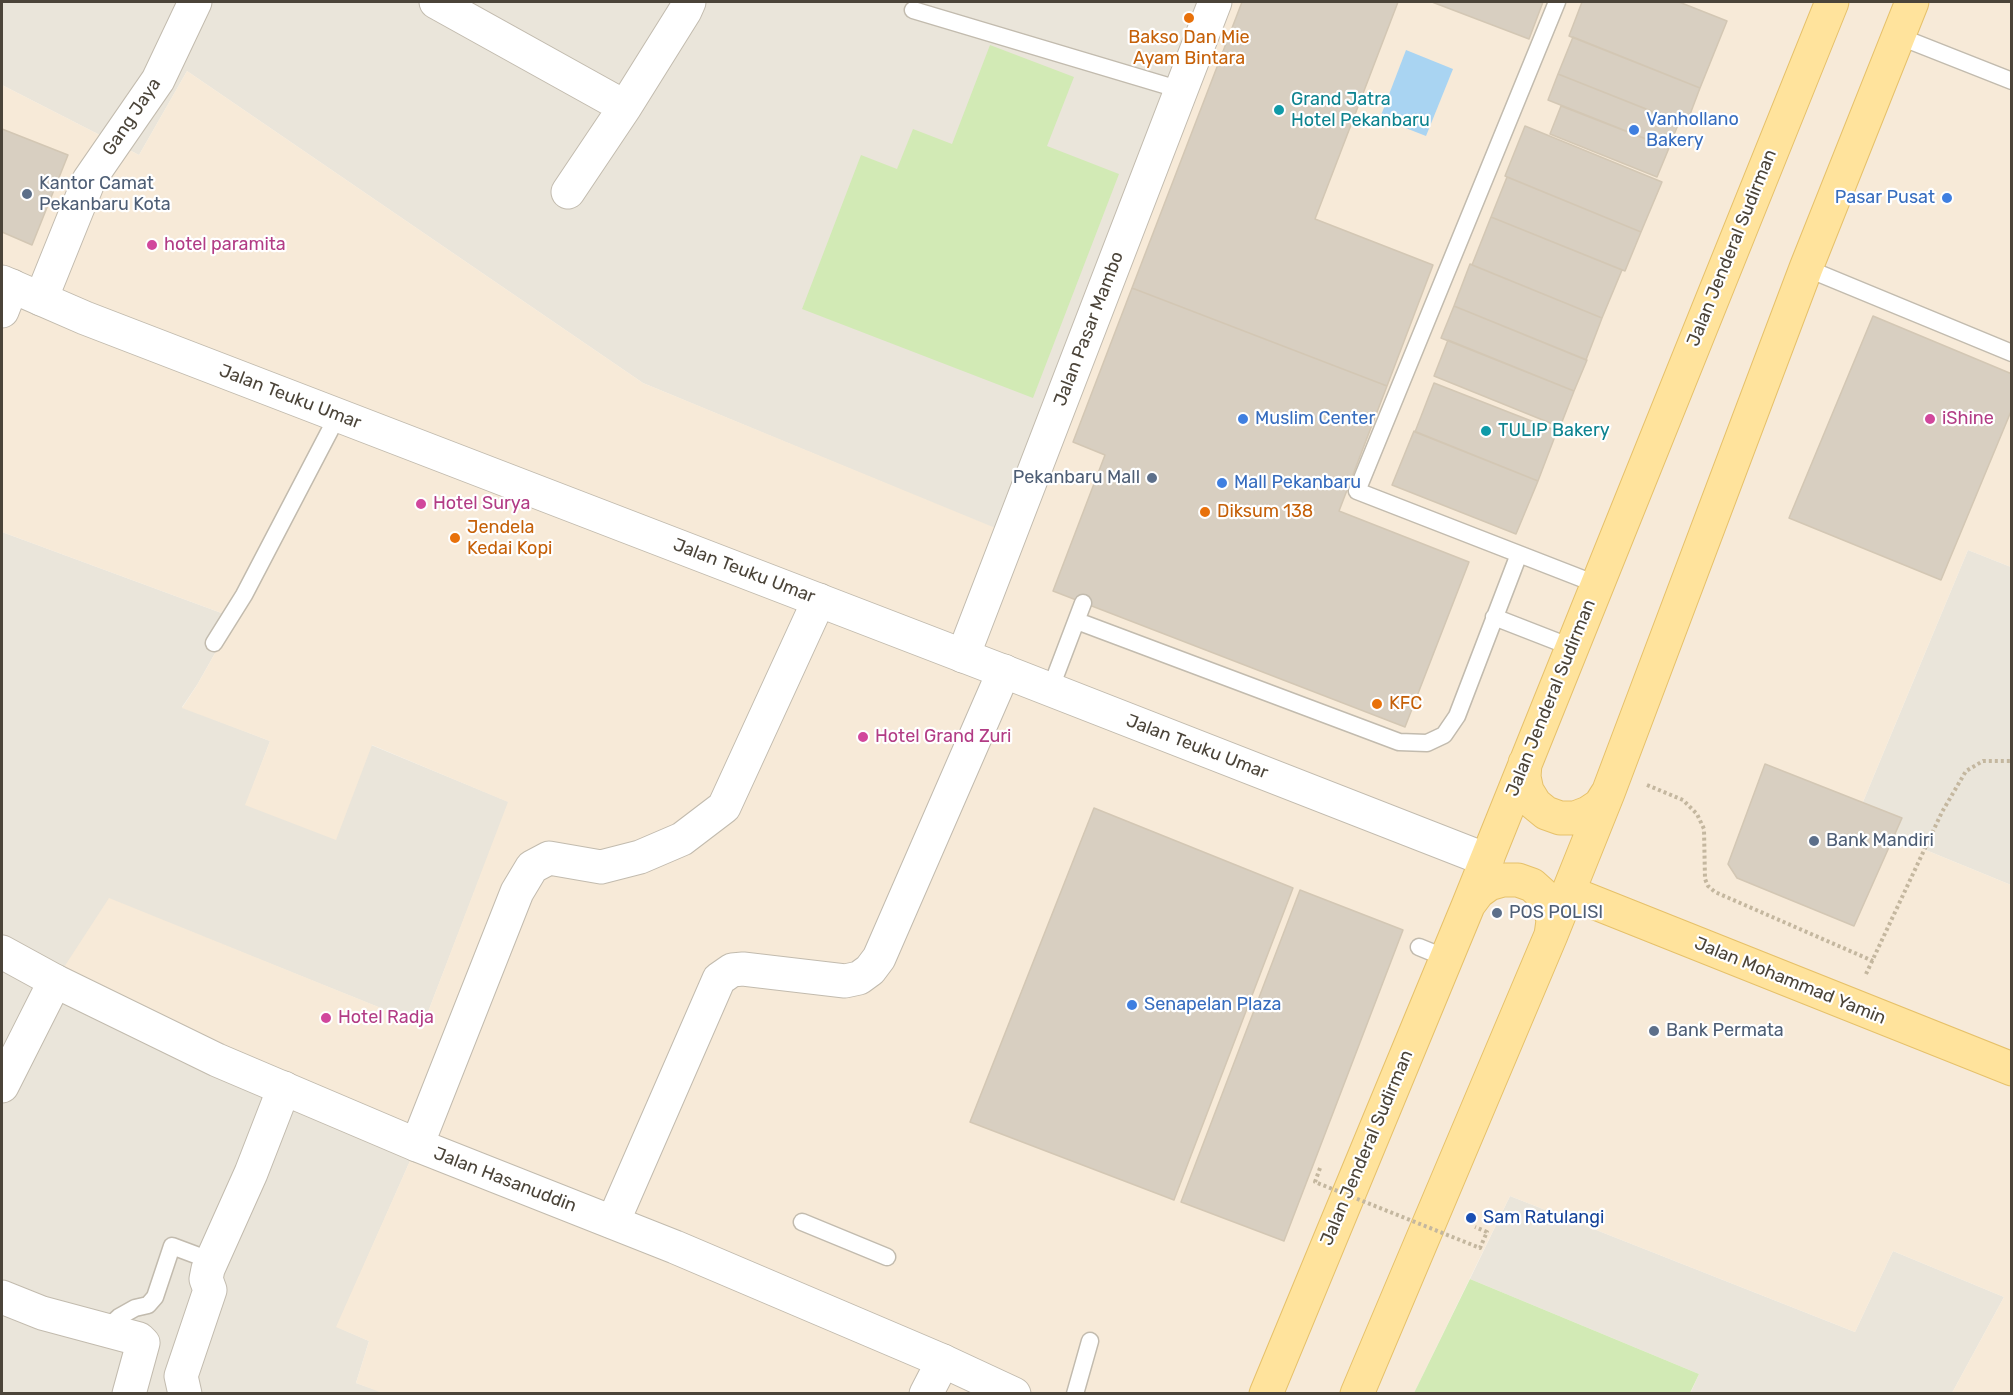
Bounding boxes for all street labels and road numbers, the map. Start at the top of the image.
street label: Gang Jaya [98,74,166,160]
street label: Jalan Jenderal Sudirman [1683,146,1781,350]
street label: Jalan Pasar Mambo [1050,249,1128,409]
street label: Jalan Teuku Umar [216,360,364,434]
street label: Jalan Teuku Umar [670,534,818,608]
street label: Jalan Jenderal Sudirman [1502,596,1600,800]
street label: Jalan Teuku Umar [1123,710,1271,784]
street label: Jalan Mohammad Yamin [1691,933,1889,1029]
street label: Jalan Jenderal Sudirman [1316,1047,1418,1249]
street label: Jalan Hasanuddin [431,1143,579,1217]

